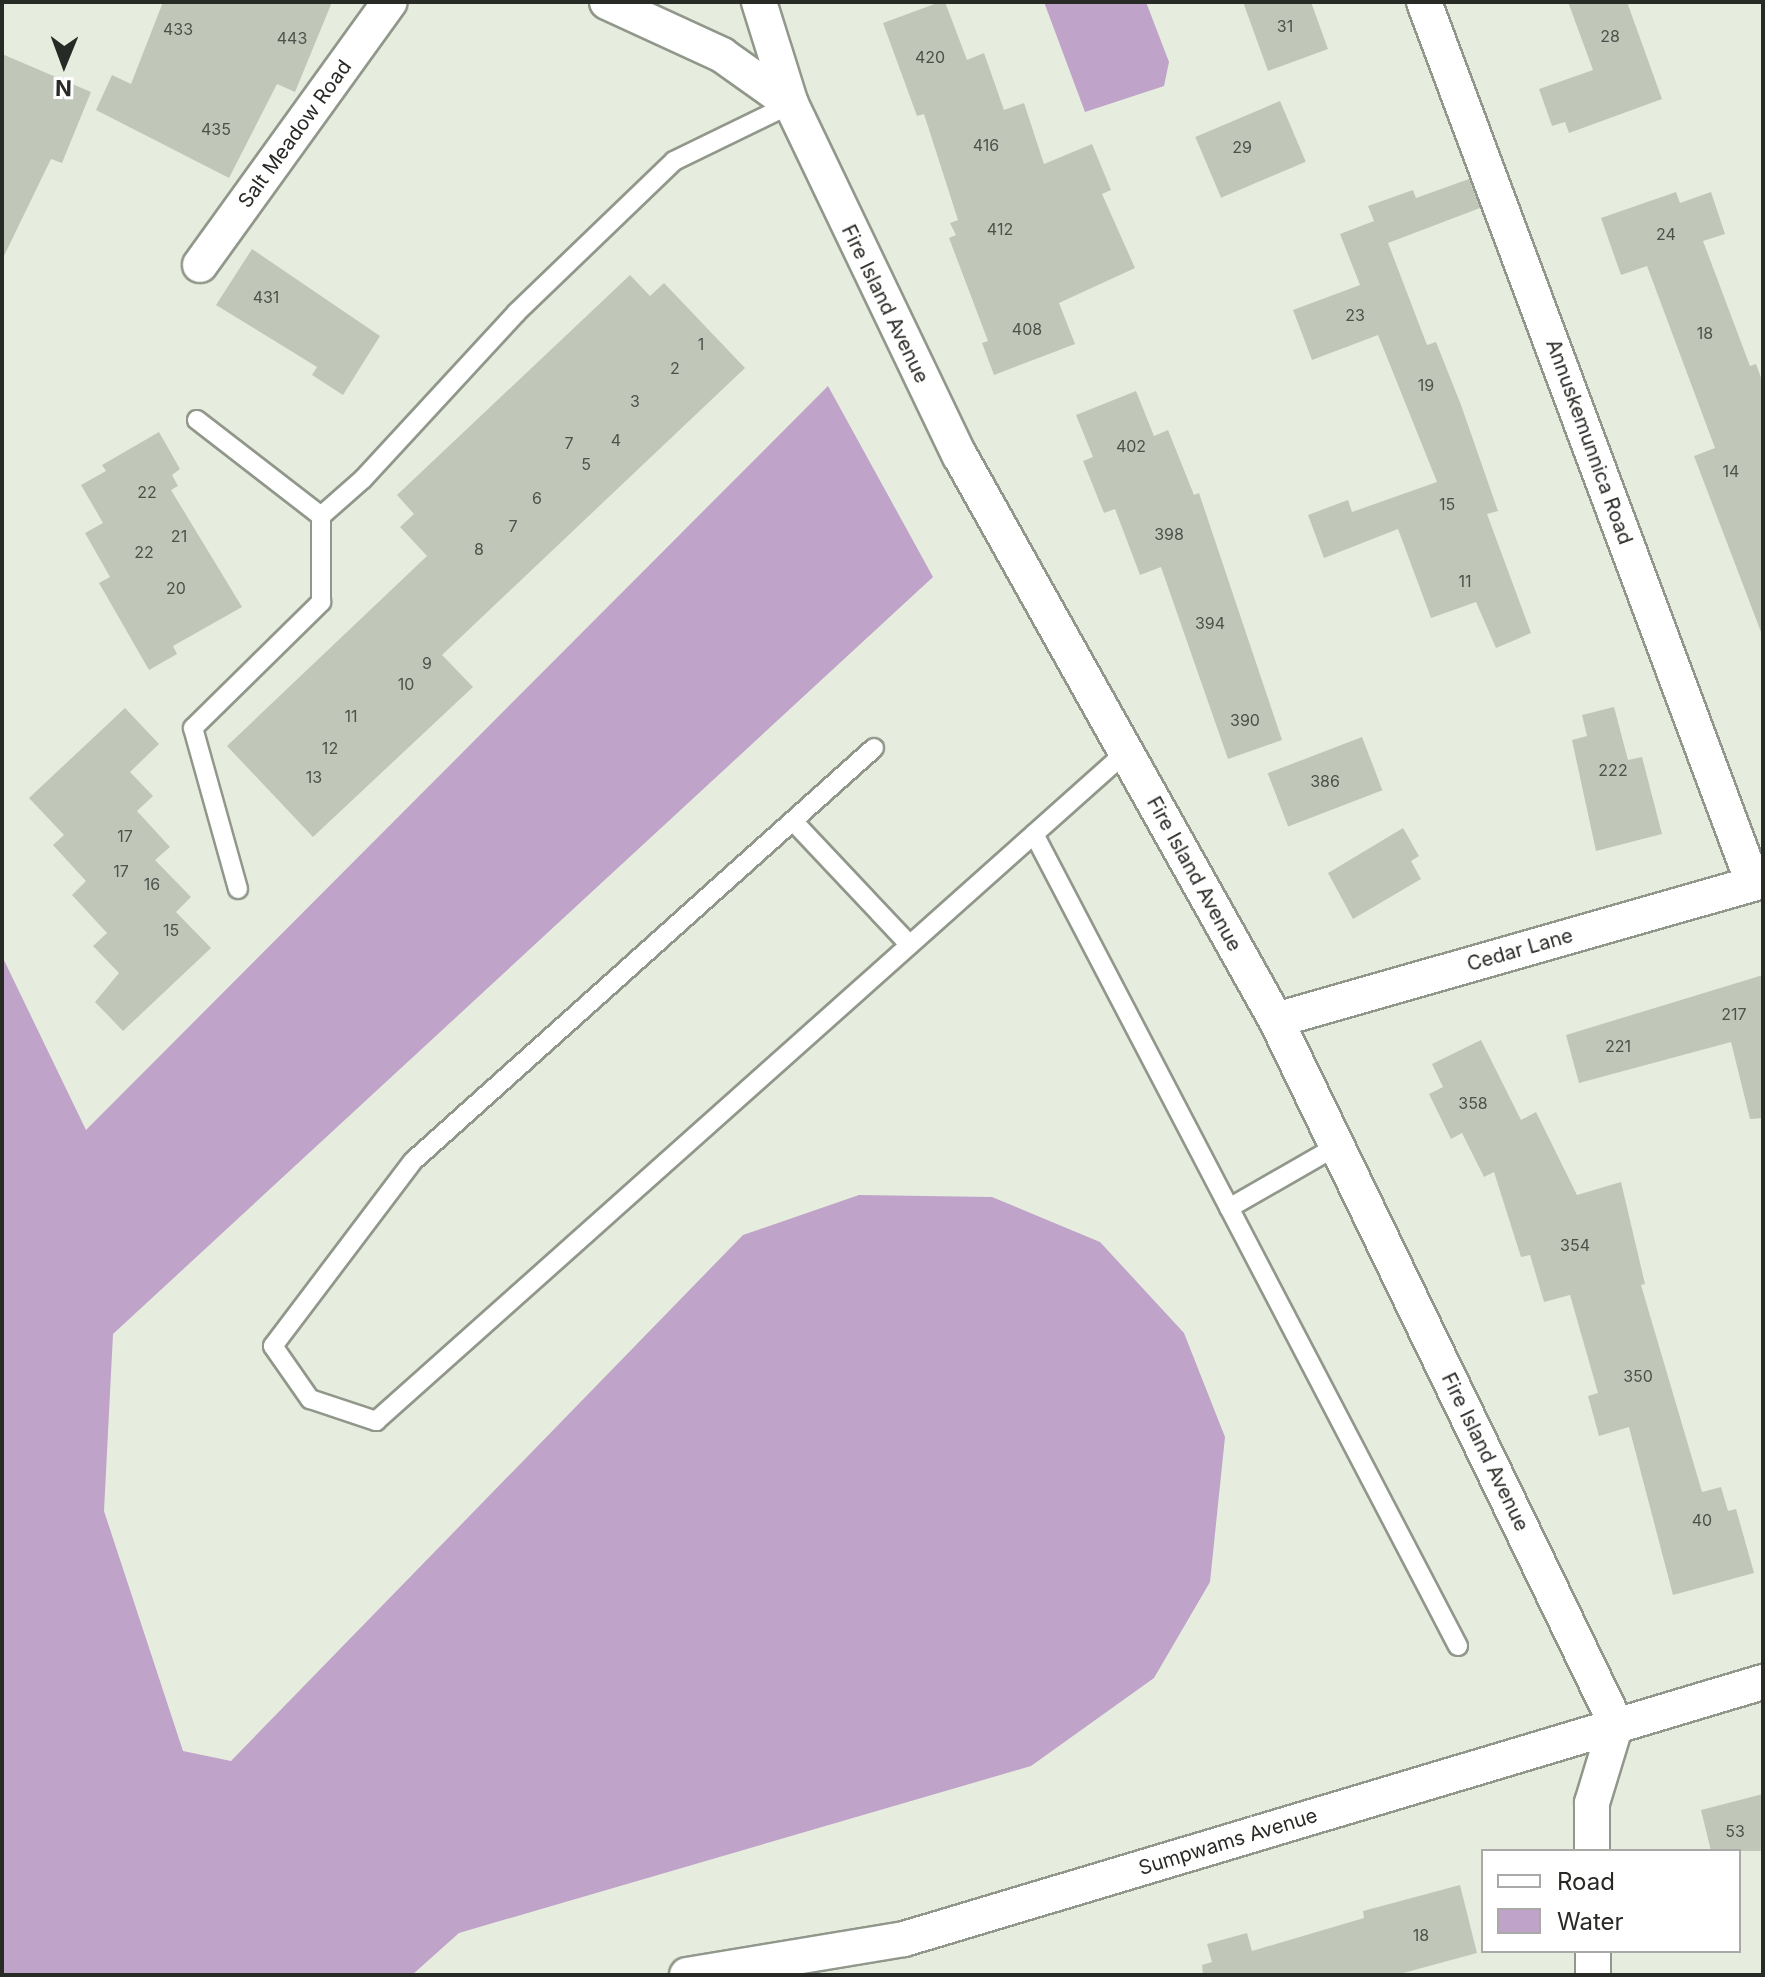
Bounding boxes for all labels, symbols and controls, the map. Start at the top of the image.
house number: 31 [1277,16,1293,36]
house number: 433 [163,19,193,39]
north arrow [24,24,104,104]
house number: 28 [1600,26,1620,46]
house number: 443 [277,28,307,48]
house number: 420 [915,47,945,67]
street label: Salt Meadow Road [233,55,357,213]
text: N [55,75,72,101]
house number: 435 [201,119,231,139]
house number: 416 [973,135,999,155]
house number: 29 [1232,137,1252,157]
house number: 412 [987,219,1013,239]
street label: Fire Island Avenue [836,221,934,387]
house number: 24 [1656,224,1676,244]
house number: 431 [253,287,279,307]
house number: 23 [1345,305,1365,325]
house number: 408 [1012,319,1042,339]
house number: 18 [1697,323,1713,343]
house number: 1 [698,334,704,354]
street label: Annuskemunnica Road [1541,336,1637,548]
house number: 2 [670,358,680,378]
house number: 19 [1418,375,1434,395]
house number: 3 [630,391,640,411]
house number: 4 [611,430,621,450]
house number: 7 [564,433,574,453]
house number: 402 [1116,436,1146,456]
house number: 5 [581,454,591,474]
house number: 14 [1723,461,1739,481]
house number: 22 [137,482,157,502]
house number: 6 [532,488,542,508]
house number: 15 [1439,494,1455,514]
house number: 7 [508,516,518,536]
house number: 398 [1154,524,1184,544]
house number: 21 [171,526,187,546]
house number: 8 [474,539,484,559]
house number: 22 [134,542,154,562]
house number: 11 [1458,571,1472,591]
house number: 20 [166,578,186,598]
house number: 394 [1195,613,1225,633]
house number: 9 [422,653,432,673]
house number: 10 [398,674,414,694]
house number: 11 [344,706,358,726]
house number: 390 [1230,710,1260,730]
house number: 12 [322,738,338,758]
house number: 222 [1598,760,1628,780]
house number: 13 [306,767,322,787]
house number: 386 [1310,771,1340,791]
street label: Fire Island Avenue [1142,792,1246,956]
house number: 17 [117,826,133,846]
house number: 17 [113,861,129,881]
house number: 16 [144,874,160,894]
house number: 15 [163,920,179,940]
street label: Cedar Lane [1464,923,1576,977]
house number: 217 [1721,1004,1747,1024]
house number: 221 [1605,1036,1631,1056]
house number: 358 [1458,1093,1488,1113]
house number: 354 [1560,1235,1590,1255]
house number: 350 [1623,1366,1653,1386]
street label: Fire Island Avenue [1436,1369,1534,1535]
house number: 40 [1692,1510,1712,1530]
street label: Sumpwams Avenue [1136,1803,1320,1881]
house number: 53 [1725,1821,1745,1841]
legend [1481,1849,1741,1953]
text: Road [1557,1867,1615,1896]
text: Water [1557,1907,1624,1936]
house number: 18 [1413,1925,1429,1945]

